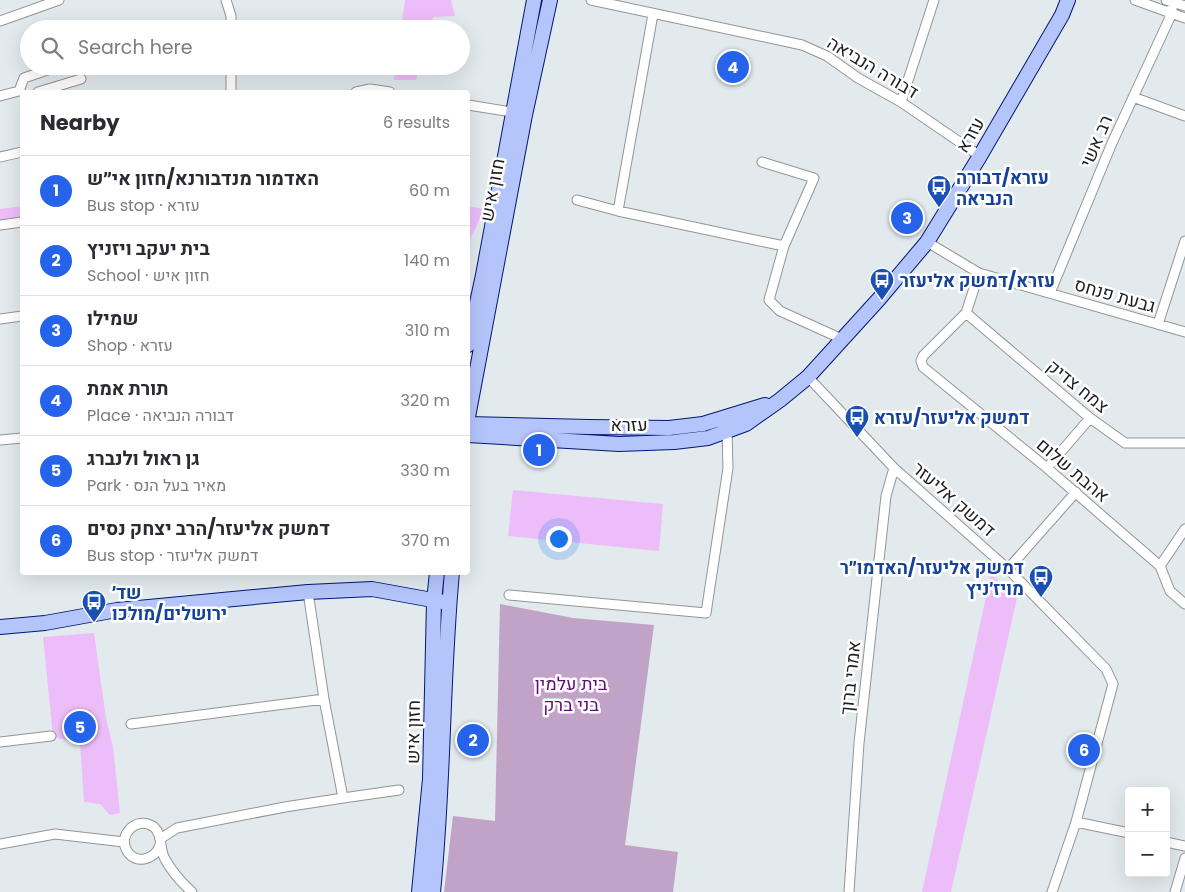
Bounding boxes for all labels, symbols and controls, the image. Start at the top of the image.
search box [20,20,470,75]
street label: דבורה הנביאה [823,30,923,104]
icon: search [38,34,66,62]
text: Search here [78,34,192,61]
pin: 4 [717,48,749,86]
text: Nearby [40,108,120,137]
text: 6 results [383,111,450,134]
street label: רב אשי [1074,111,1118,171]
street label: עזרא [950,113,990,157]
street label: חזון איש [474,156,510,224]
text: האדמור מנדבורנא/חזון אי״ש [87,165,319,192]
place label: עזרא/דבורה הנביאה [956,165,1049,211]
bus stop icon: עזרא/דבורה הנביאה [926,174,952,208]
text: 1 [53,179,59,202]
text: 60 m [409,179,450,202]
text: Bus stop · עזרא [87,194,200,217]
pin: 3 [891,199,923,237]
text: בית יעקב ויזניץ [87,235,210,262]
text: 2 [51,249,61,272]
text: 140 m [404,249,450,272]
text: School · חזון איש [87,264,209,287]
bus stop icon: עזרא/דמשק אליעזר [869,267,895,301]
place label: עזרא/דמשק אליעזר [900,268,1055,293]
street label: גבעת פנחס [1072,272,1158,318]
text: שמילו [87,305,139,332]
text: 3 [51,319,61,342]
text: 310 m [405,319,450,342]
text: Shop · עזרא [87,334,173,357]
street label: צמח צדיק [1042,353,1114,419]
text: תורת אמת [87,375,169,402]
text: 4 [51,389,61,412]
text: 320 m [401,389,450,412]
text: Place · דבורה הנביאה [87,404,234,427]
bus stop icon: דמשק אליעזר/עזרא [844,404,870,438]
place label: דמשק אליעזר/עזרא [874,405,1029,430]
street label: עזרא [610,412,648,437]
pin: 1 [523,431,555,469]
street label: אהבת שלום [1031,432,1115,508]
text: גן ראול ולנברג [87,445,200,472]
street label: דמשק אליעזר [907,456,1001,542]
text: 5 [51,459,61,482]
text: 330 m [400,459,450,482]
text: Park · מאיר בעל הנס [87,474,226,497]
text: דמשק אליעזר/הרב יצחק נסים [87,515,330,542]
your location [546,526,572,552]
text: 6 [51,529,61,552]
text: 370 m [401,529,450,552]
text: Bus stop · דמשק אליעזר [87,544,258,567]
place label: דמשק אליעזר/האדמו״ר מויז׳ניץ [840,555,1024,601]
bus stop icon: דמשק אליעזר/האדמו״ר מויז׳ניץ [1028,564,1054,598]
place label: שד׳ ירושלים/מולכו [112,580,227,626]
bus stop icon: שד׳ ירושלים/מולכו [81,589,107,623]
street label: אמרי ברוך [834,640,866,716]
park label: בית עלמין בני ברק [535,671,608,717]
street label: חזון איש [400,700,426,764]
pin: 5 [64,708,96,746]
pin: 2 [457,721,489,759]
pin: 6 [1068,731,1100,769]
map controls [1125,787,1170,877]
button: + [1125,787,1170,832]
button: − [1125,832,1170,877]

